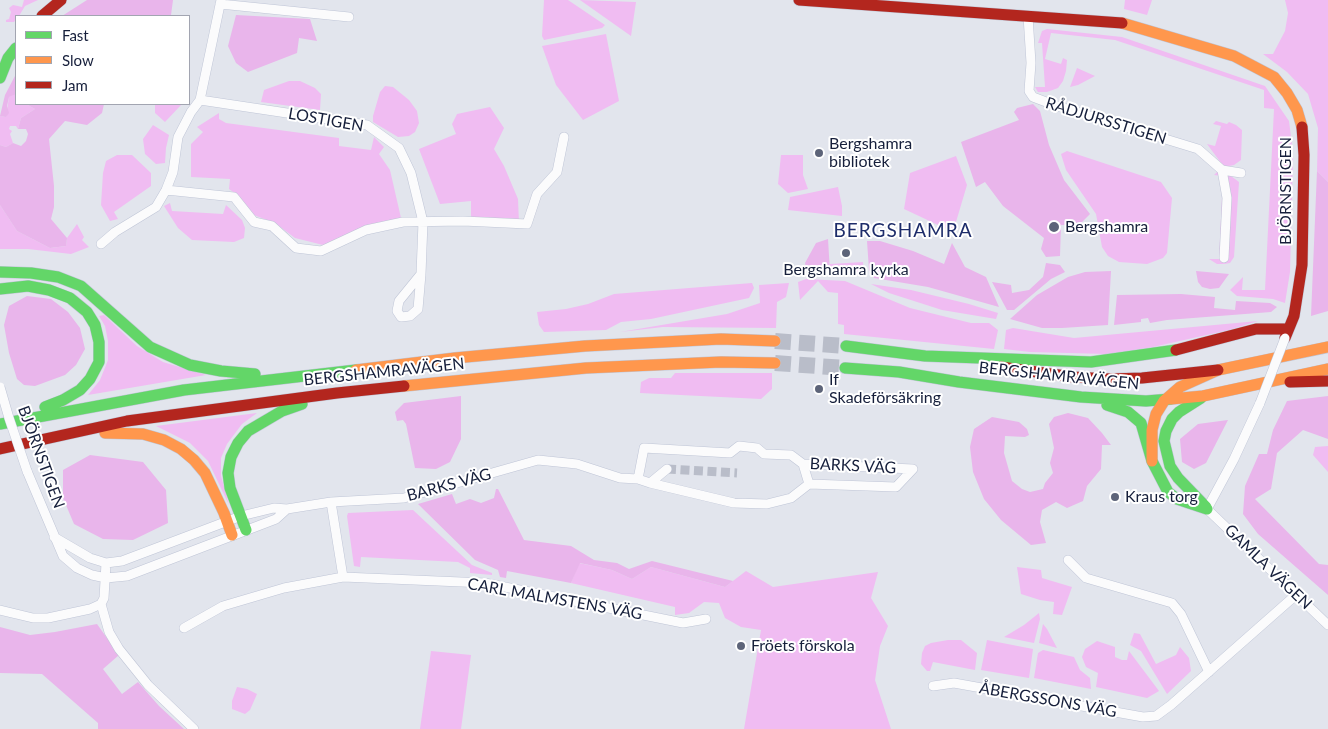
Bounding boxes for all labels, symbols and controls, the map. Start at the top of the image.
legend [15,15,190,105]
text: Fast [62,26,89,44]
text: Slow [62,51,94,69]
text: Jam [62,76,88,94]
street label: RÅDJURSSTIGEN [1043,93,1169,149]
street label: LOSTIGEN [287,104,365,136]
place label: Bergshamra bibliotek [829,134,912,172]
street label: BJÖRNSTIGEN [1276,137,1296,245]
marker: Bergshamra bibliotek [813,147,825,159]
place label: Bergshamra [1065,217,1148,237]
district label: BERGSHAMRA [832,220,974,242]
marker: Bergshamra [1047,220,1061,234]
marker: Bergshamra kyrka [840,247,852,259]
place label: Bergshamra kyrka [783,260,909,280]
street label: BERGSHAMRAVÄGEN [303,354,465,390]
street label: BERGSHAMRAVÄGEN [978,358,1140,394]
place label: If Skadeförsäkring [829,370,941,408]
marker: If Skadeförsäkring [813,383,825,395]
street label: BJÖRNSTIGEN [14,403,68,511]
street label: BARKS VÄG [809,454,897,478]
street label: BARKS VÄG [405,465,493,505]
place label: Kraus torg [1125,487,1198,507]
marker: Kraus torg [1109,491,1121,503]
street label: GAMLA VÄGEN [1220,520,1316,614]
street label: CARL MALMSTENS VÄG [466,574,644,624]
place label: Fröets förskola [751,636,855,656]
marker: Fröets förskola [735,640,747,652]
street label: ÅBERGSSONS VÄG [978,678,1118,722]

